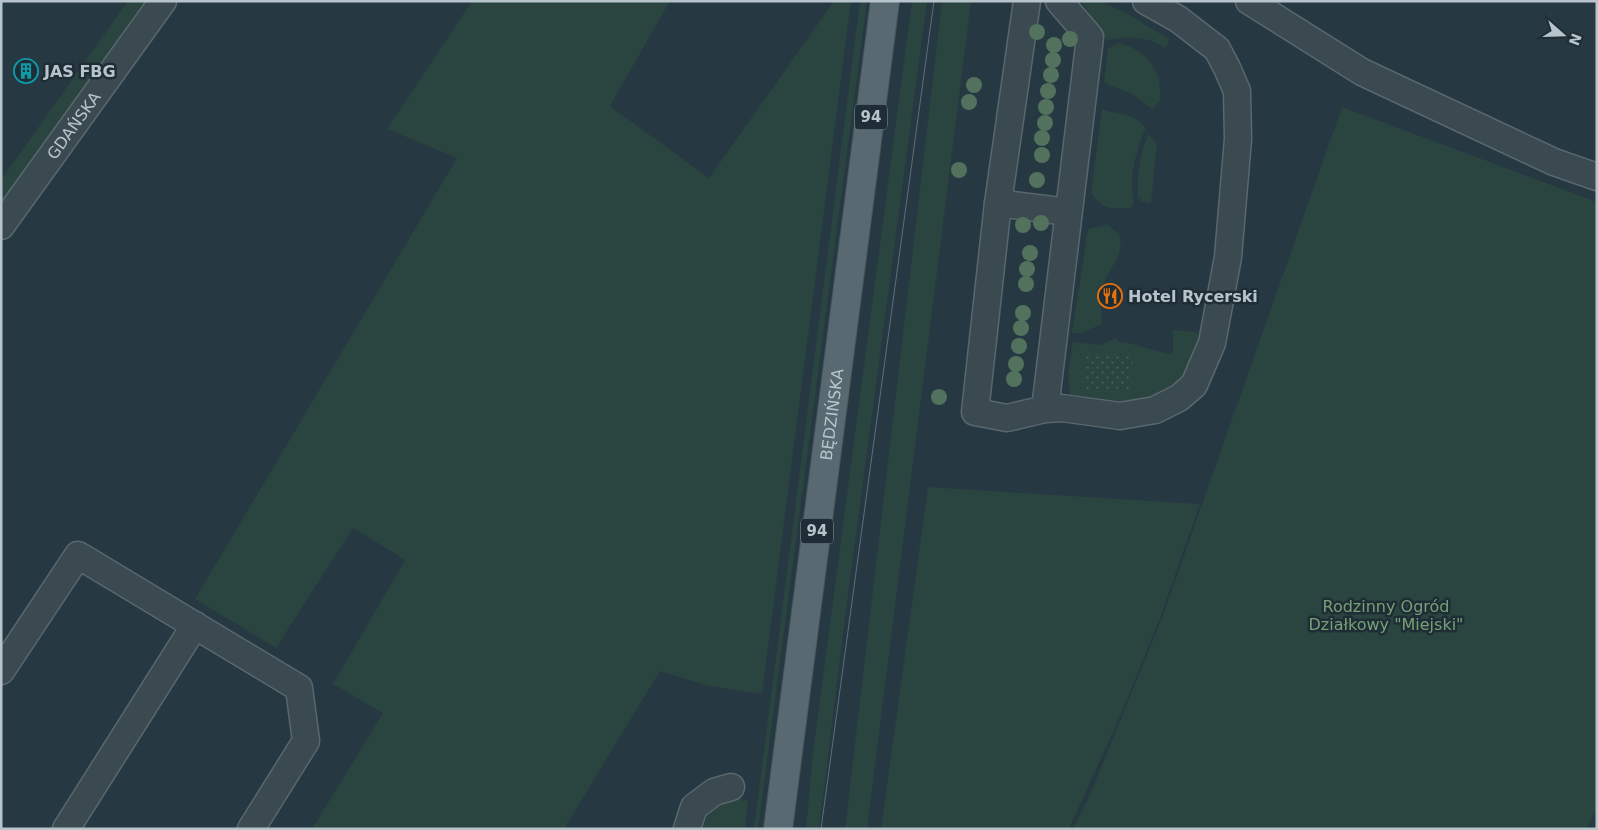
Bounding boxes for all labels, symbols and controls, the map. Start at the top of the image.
north arrow [1538,10,1588,60]
text: N [1566,31,1585,48]
building icon: JAS FBG [13,58,39,84]
place label: JAS FBG [43,62,116,81]
street label: GDAŃSKA [43,88,105,163]
road number: 94 [855,104,887,130]
restaurant icon: Hotel Rycerski [1097,283,1123,309]
place label: Hotel Rycerski [1128,287,1258,306]
street label: BĘDZIŃSKA [817,367,847,462]
road number: 94 [801,518,833,544]
park label: Rodzinny Ogród Działkowy "Miejski" [1309,597,1463,634]

